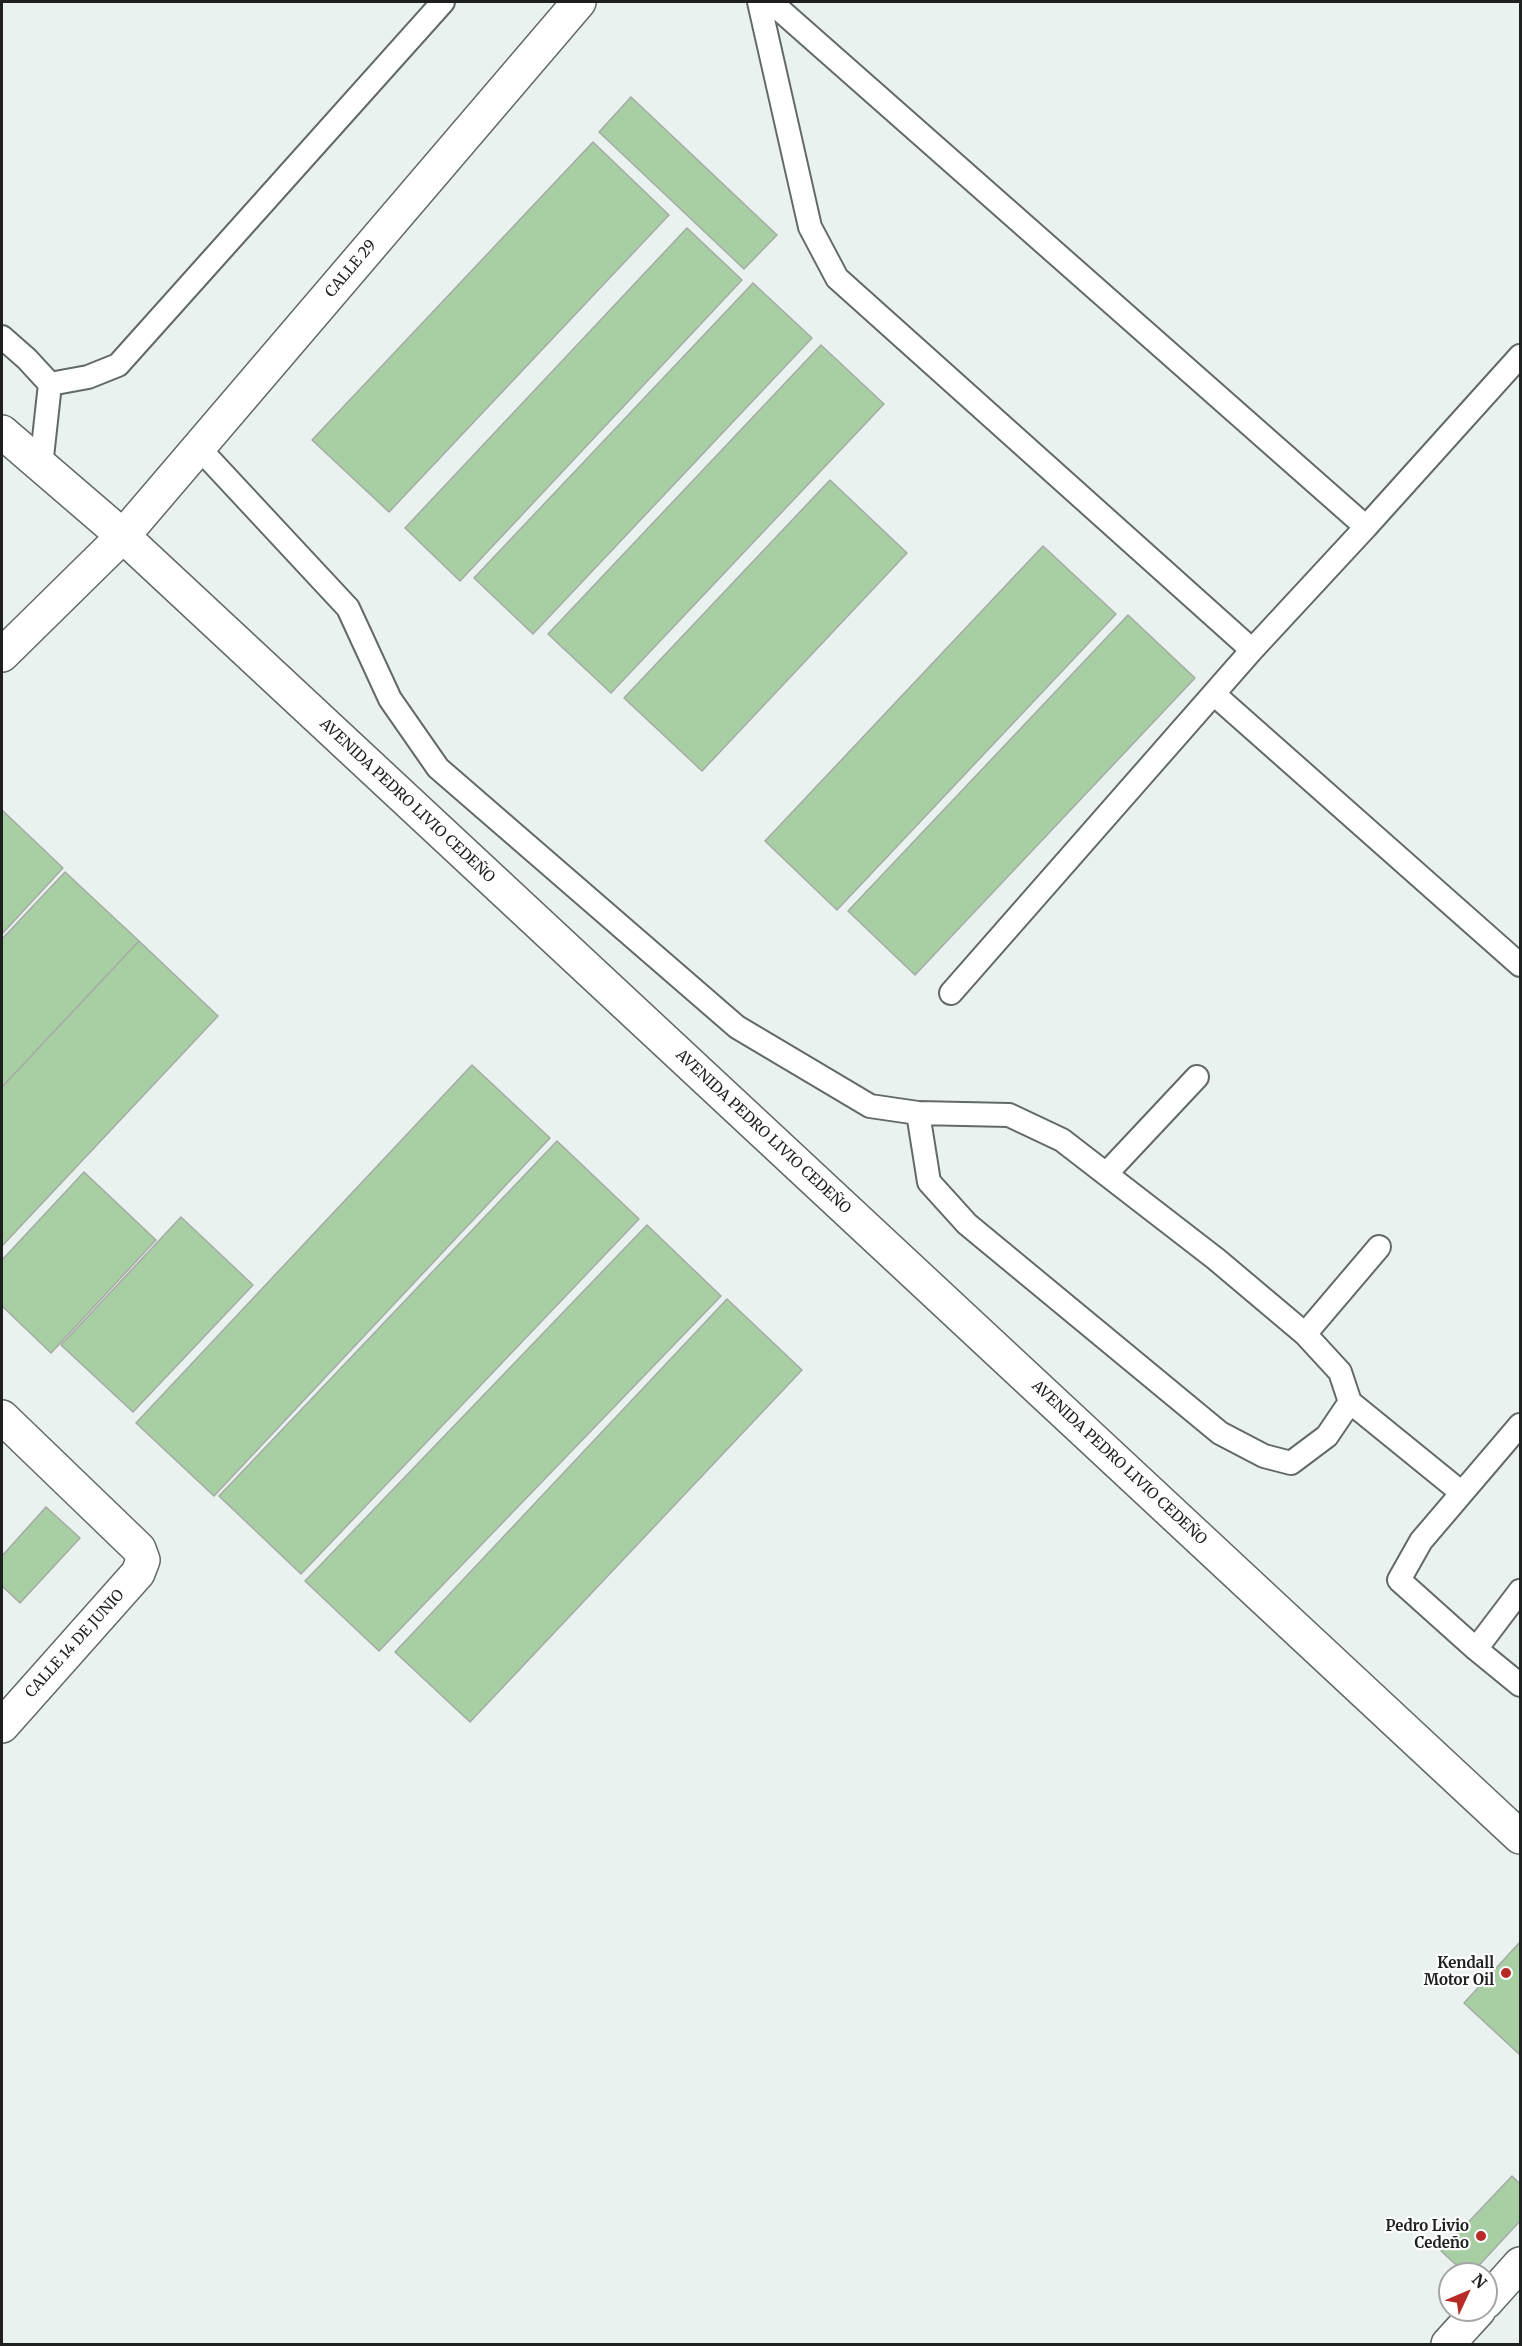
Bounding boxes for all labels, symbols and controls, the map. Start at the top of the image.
street label: CALLE 29 [322,237,380,301]
street label: AVENIDA PEDRO LIVIO CEDEÑO [316,715,498,887]
street label: AVENIDA PEDRO LIVIO CEDEÑO [672,1046,854,1218]
street label: AVENIDA PEDRO LIVIO CEDEÑO [1028,1377,1210,1549]
street label: CALLE 14 DE JUNIO [22,1586,128,1702]
place label: Kendall Motor Oil [1424,1955,1494,1990]
marker: Kendall Motor Oil [1499,1966,1513,1980]
place label: Pedro Livio Cedeño [1385,2218,1469,2253]
marker: Pedro Livio Cedeño [1474,2229,1488,2243]
north arrow [1438,2262,1498,2322]
text: N [1468,2269,1491,2292]

